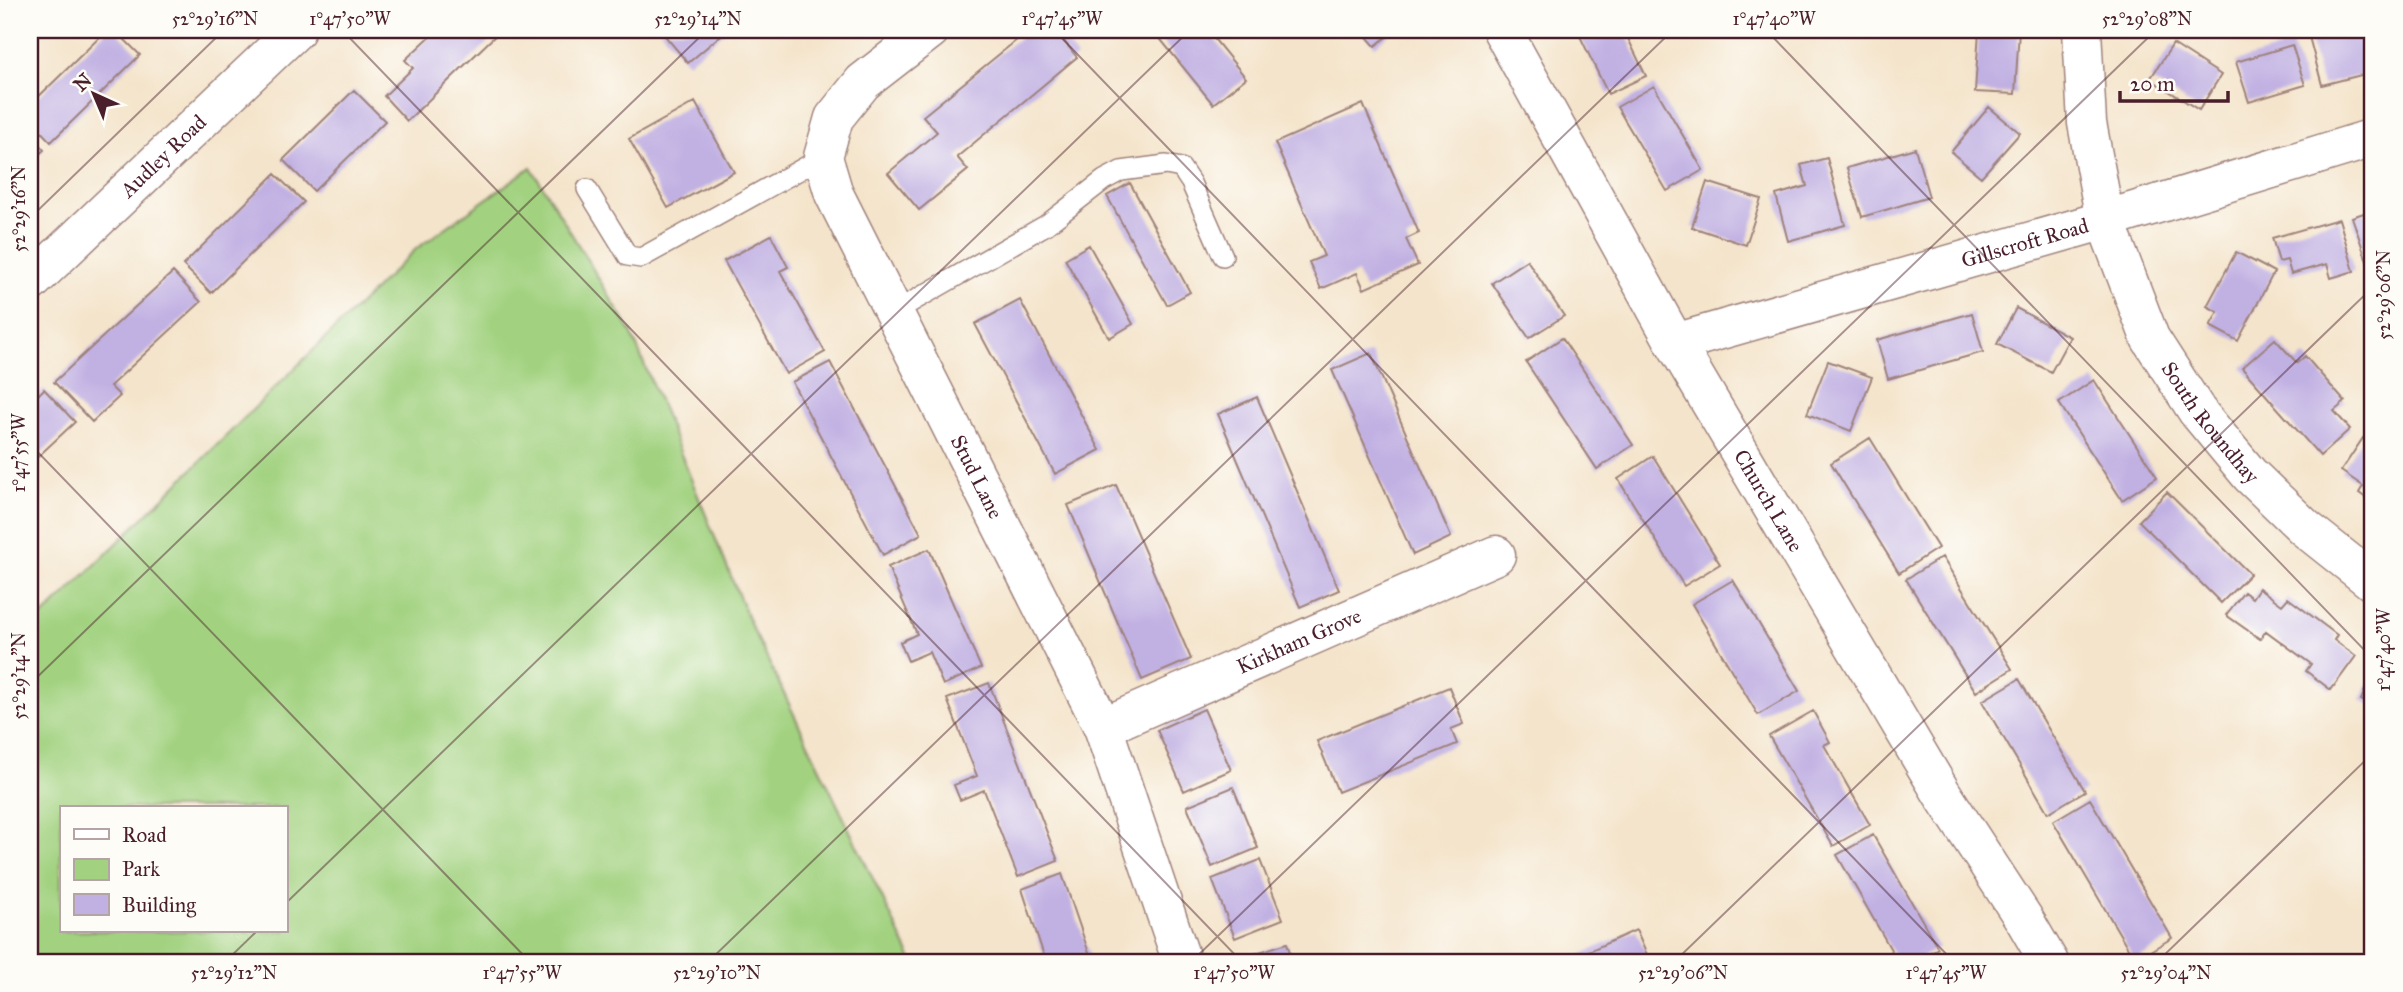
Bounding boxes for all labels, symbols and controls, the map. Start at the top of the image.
text: 52°29'16"N [172,8,258,30]
text: 1°47'50"W [309,8,392,30]
text: 52°29'14"N [654,8,742,30]
text: 1°47'45"W [1022,8,1103,30]
text: 1°47'40"W [1733,8,1816,30]
text: 52°29'08"N [2102,8,2192,30]
north arrow [60,60,130,130]
scale bar [2120,60,2228,104]
text: N [69,68,96,96]
text: 20 m [2130,71,2175,97]
street label: Audley Road [114,109,212,204]
text: 52°29'16"N [8,166,30,252]
street label: Gillscroft Road [1958,212,2092,273]
text: 52°29'06"N [2373,250,2395,340]
street label: South Roundhay [2156,357,2265,490]
text: 1°47'55"W [8,413,30,493]
street label: Stud Lane [945,431,1009,523]
street label: Church Lane [1728,445,1809,557]
street label: Kirkham Grove [1233,602,1365,680]
text: 1°47'40"W [2373,608,2395,691]
text: 52°29'14"N [8,632,30,720]
legend [60,806,287,932]
text: Road [122,822,167,848]
text: Park [122,856,160,882]
text: Building [122,892,196,918]
text: 52°29'12"N [191,962,277,984]
text: 1°47'55"W [482,962,562,984]
text: 52°29'10"N [673,962,761,984]
text: 1°47'50"W [1193,962,1276,984]
text: 52°29'06"N [1638,962,1728,984]
text: 1°47'45"W [1906,962,1987,984]
text: 52°29'04"N [2121,962,2211,984]

